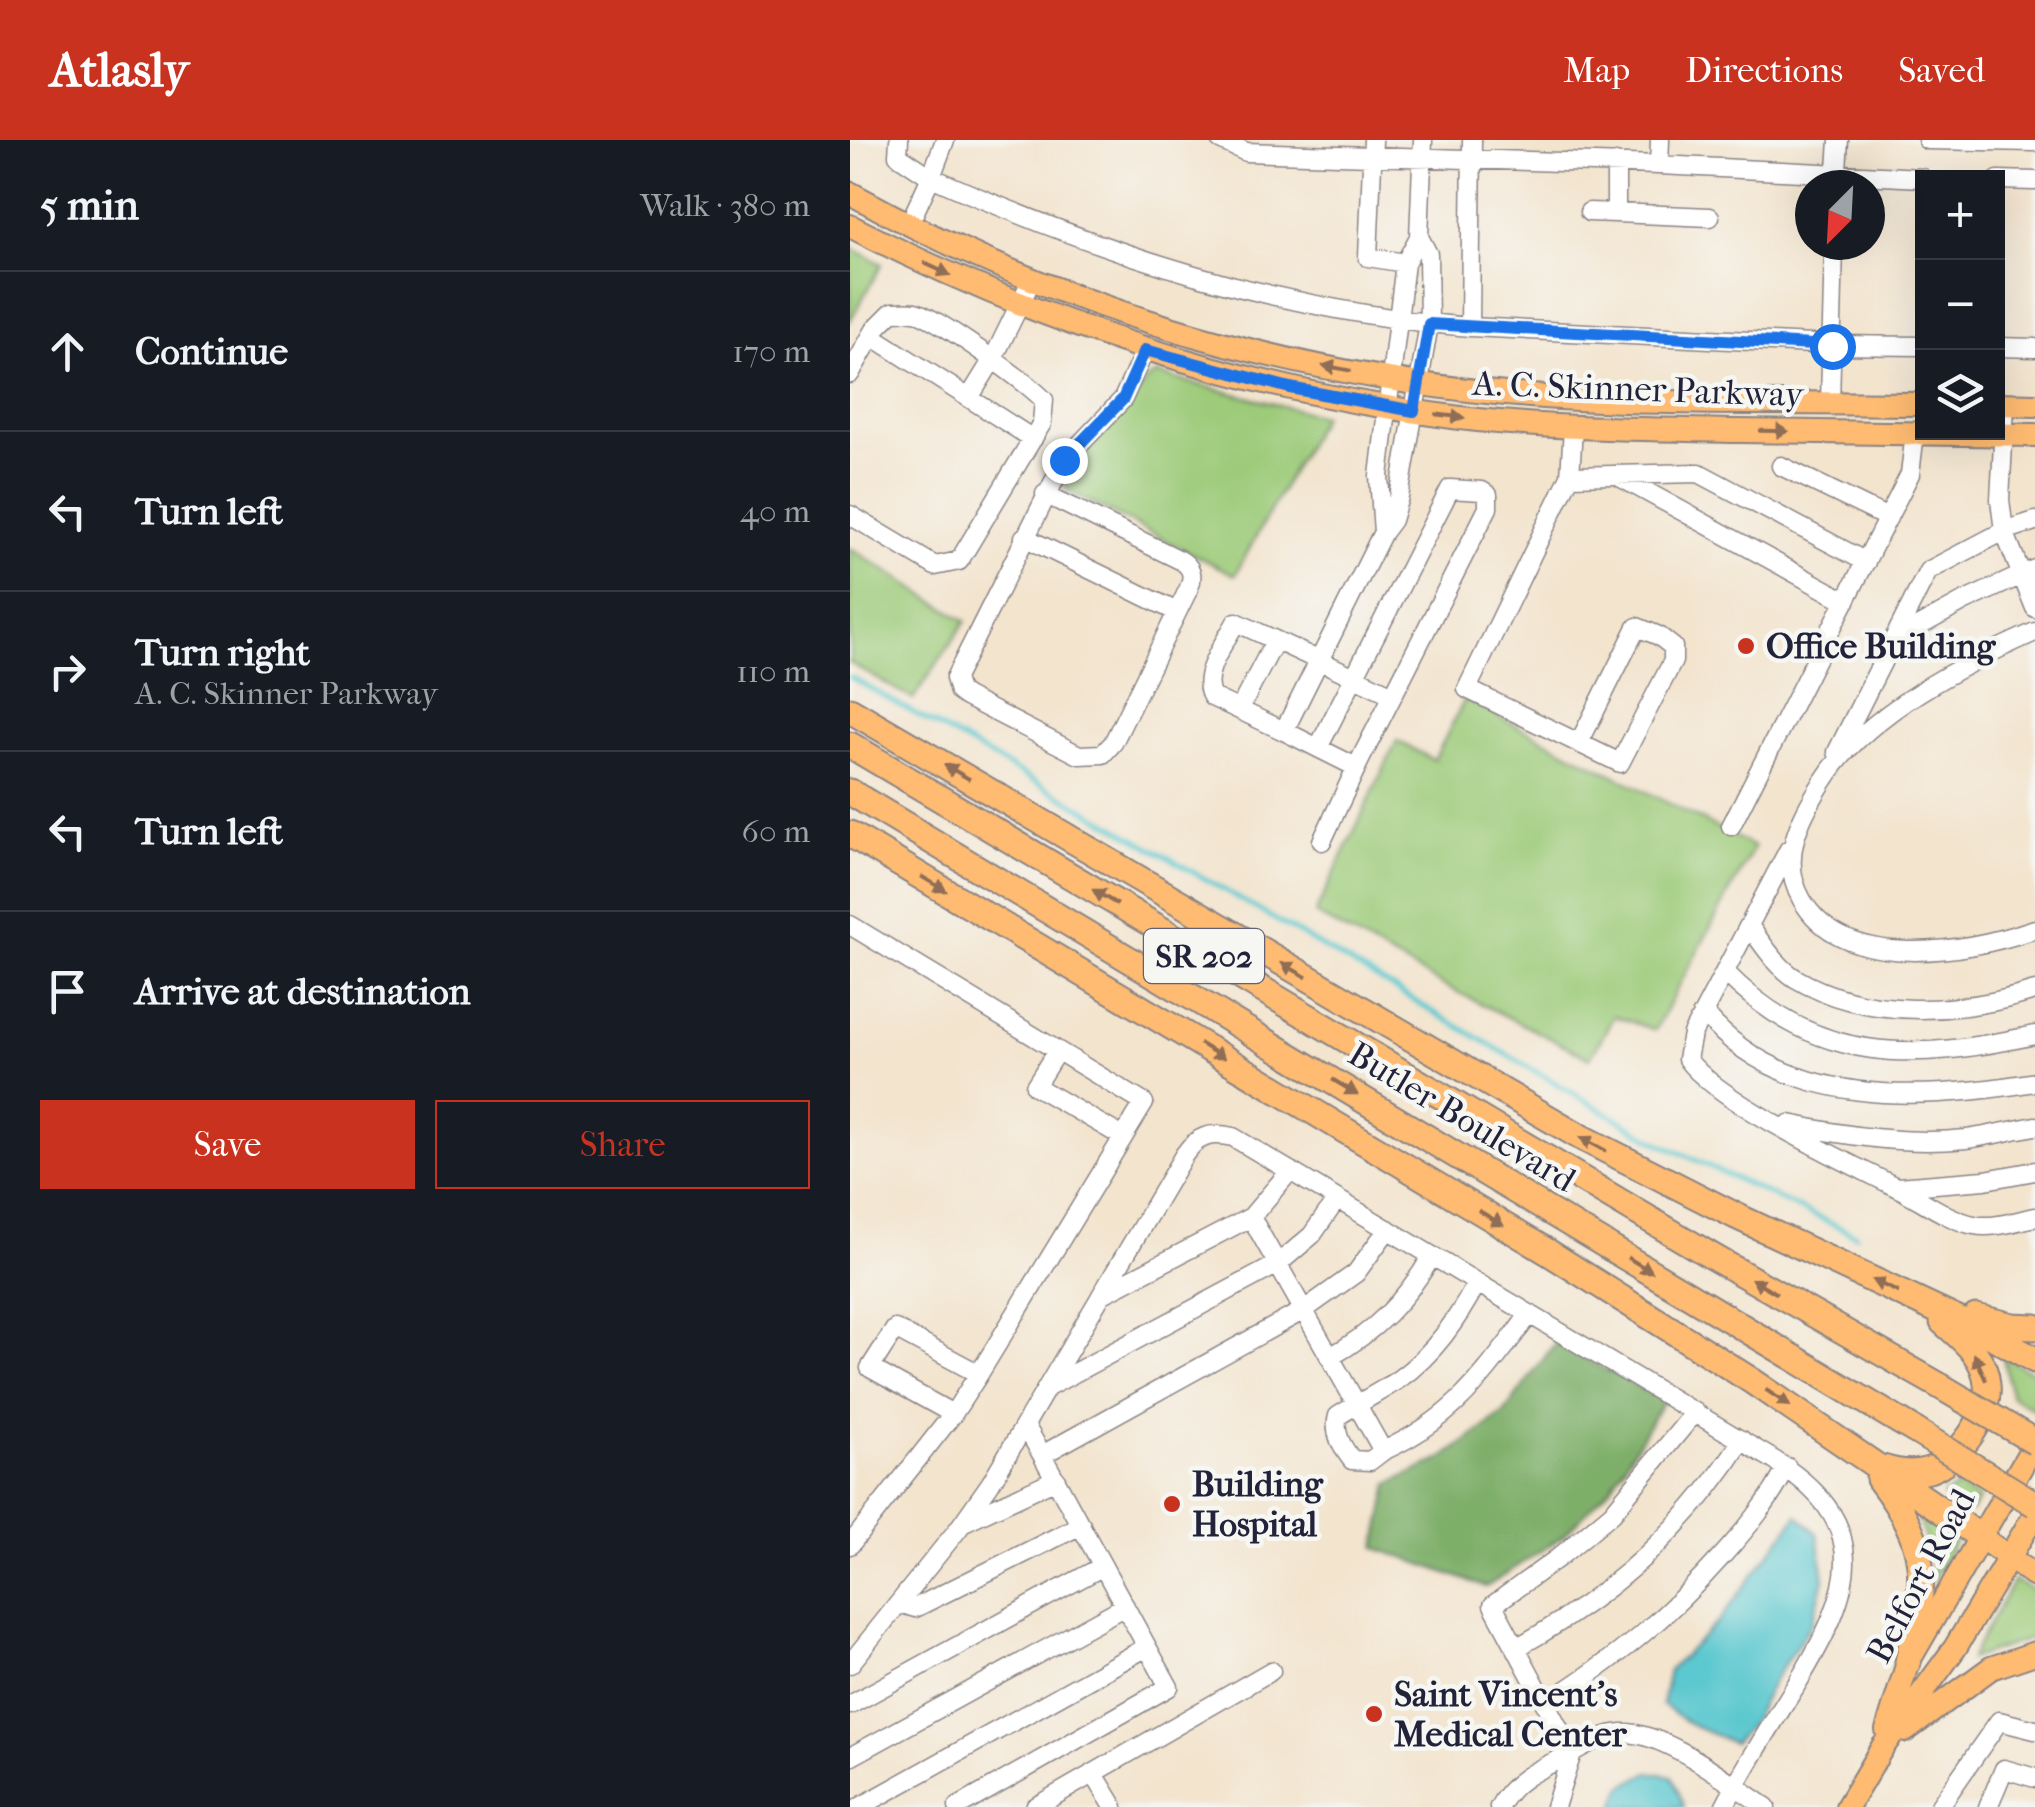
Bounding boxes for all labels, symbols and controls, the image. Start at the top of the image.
text: Atlasly [50,42,189,98]
text: Map [1563,50,1630,91]
text: Directions [1685,50,1843,91]
text: Saved [1898,50,1985,91]
north arrow [1795,170,1885,260]
map controls [1915,170,2005,440]
button: + [1915,170,2005,260]
text: 5 min [40,181,139,230]
text: Walk · 380 m [640,187,810,224]
button: − [1915,260,2005,350]
one-way arrow [923,261,952,278]
icon: ahead [40,324,95,379]
route start [1810,324,1856,370]
text: Continue [135,329,288,374]
text: 170 m [732,333,810,370]
button: layers [1915,350,2005,440]
one-way arrow [1321,360,1352,376]
street label: A. C. Skinner Parkway [1470,363,1806,415]
one-way arrow [1434,408,1466,424]
one-way arrow [1759,423,1791,439]
route end [1042,438,1088,484]
icon: left [40,484,95,539]
text: Turn left [135,489,283,534]
text: 40 m [740,493,810,530]
place label: Office Building [1766,626,1997,667]
text: Turn right [135,630,310,675]
marker: Office Building [1735,635,1757,657]
icon: right [40,644,95,699]
text: 110 m [736,653,810,690]
text: A. C. Skinner Parkway [135,675,438,712]
one-way arrow [943,763,971,781]
icon: left [40,804,95,859]
text: Turn left [135,809,283,854]
text: 60 m [742,813,810,850]
one-way arrow [920,875,948,892]
one-way arrow [1091,889,1119,906]
road number: SR 202 [1144,929,1264,983]
one-way arrow [1280,962,1309,979]
icon: arrive [40,964,95,1019]
text: Arrive at destination [135,969,471,1014]
street label: Butler Boulevard [1341,1033,1584,1201]
one-way arrow [1198,1042,1226,1059]
one-way arrow [1331,1078,1359,1095]
button: Save [40,1100,415,1189]
button: Share [435,1100,810,1189]
one-way arrow [1578,1135,1607,1152]
one-way arrow [1477,1209,1505,1226]
one-way arrow [1626,1256,1654,1273]
one-way arrow [1750,1278,1778,1296]
one-way arrow [1870,1278,1899,1295]
one-way arrow [1972,1352,1988,1382]
one-way arrow [1764,1389,1791,1407]
place label: Building Hospital [1192,1464,1324,1545]
street label: Belfort Road [1858,1481,1984,1670]
marker: Building Hospital [1161,1493,1183,1515]
place label: Saint Vincent's Medical Center [1394,1674,1628,1755]
marker: Saint Vincent's Medical Center [1363,1703,1385,1725]

